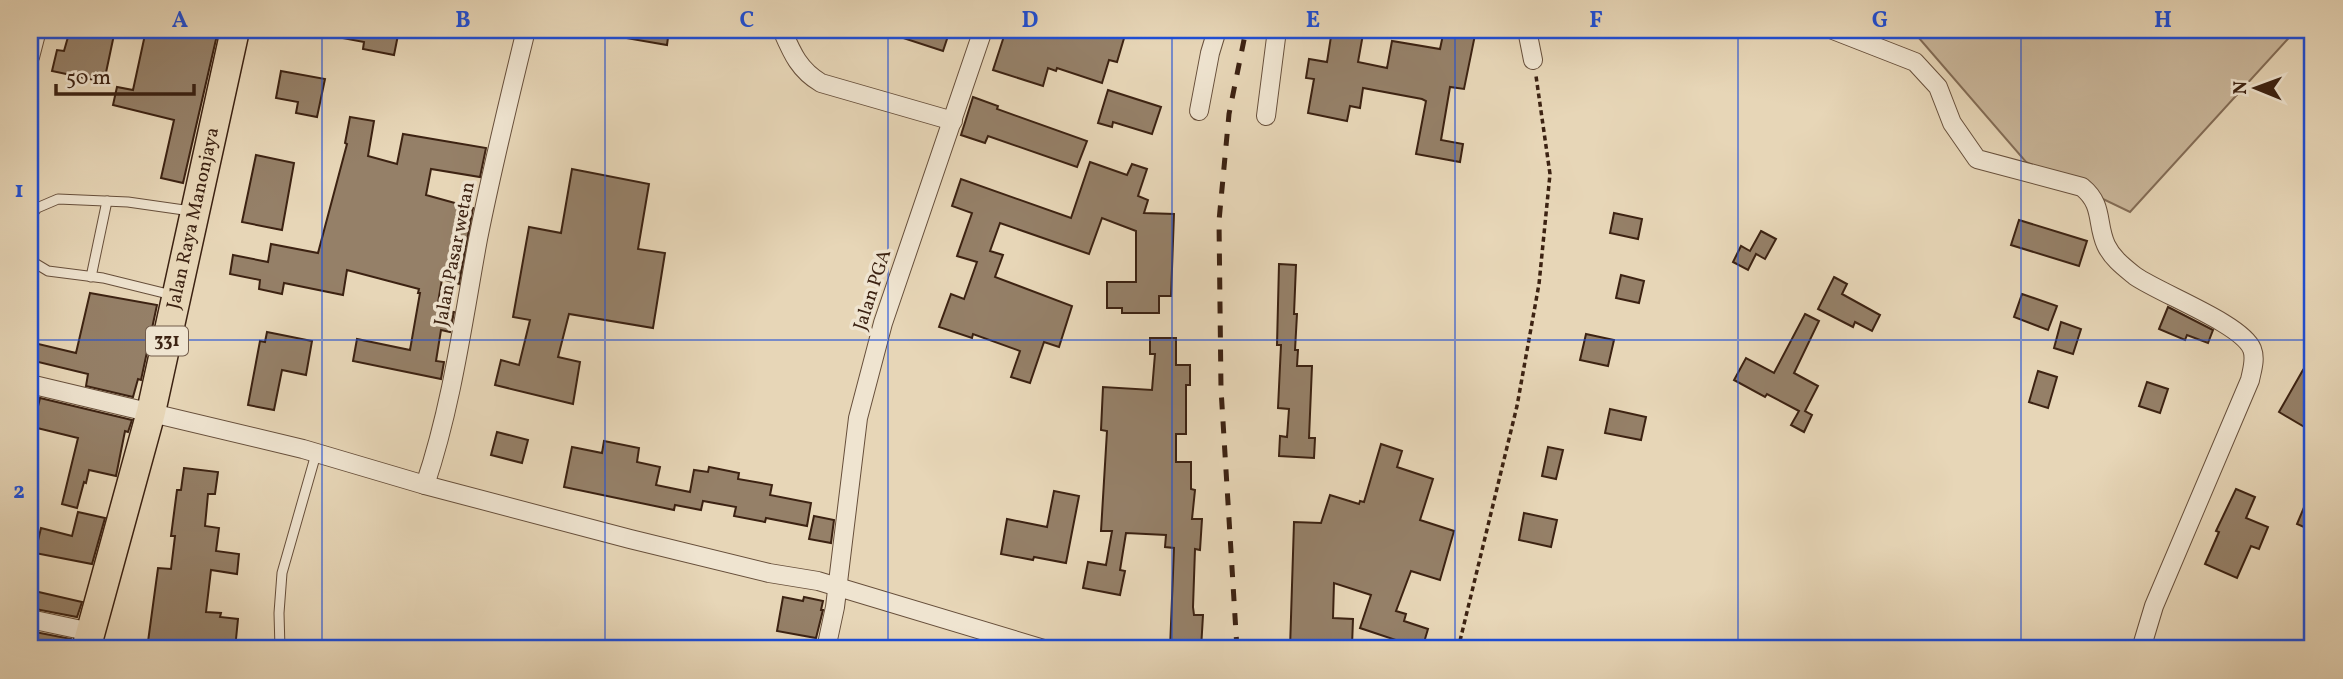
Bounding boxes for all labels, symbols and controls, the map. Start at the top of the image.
text: A [172,5,188,37]
text: B [455,5,471,37]
text: C [740,5,754,37]
text: D [1022,5,1039,37]
text: E [1306,5,1320,37]
text: F [1589,5,1603,37]
text: G [1872,5,1888,37]
text: H [2154,5,2172,37]
scale bar [56,52,194,96]
north arrow [2220,52,2290,122]
text: 50 m [66,64,111,93]
text: N [2228,80,2254,95]
street label: Jalan Raya Manonjaya [161,125,226,312]
text: 1 [14,175,24,207]
street label: Jalan Pasar wetan [428,180,482,328]
street label: Jalan PGA [848,246,898,334]
road number: 331 [146,326,188,356]
text: 2 [13,476,25,508]

